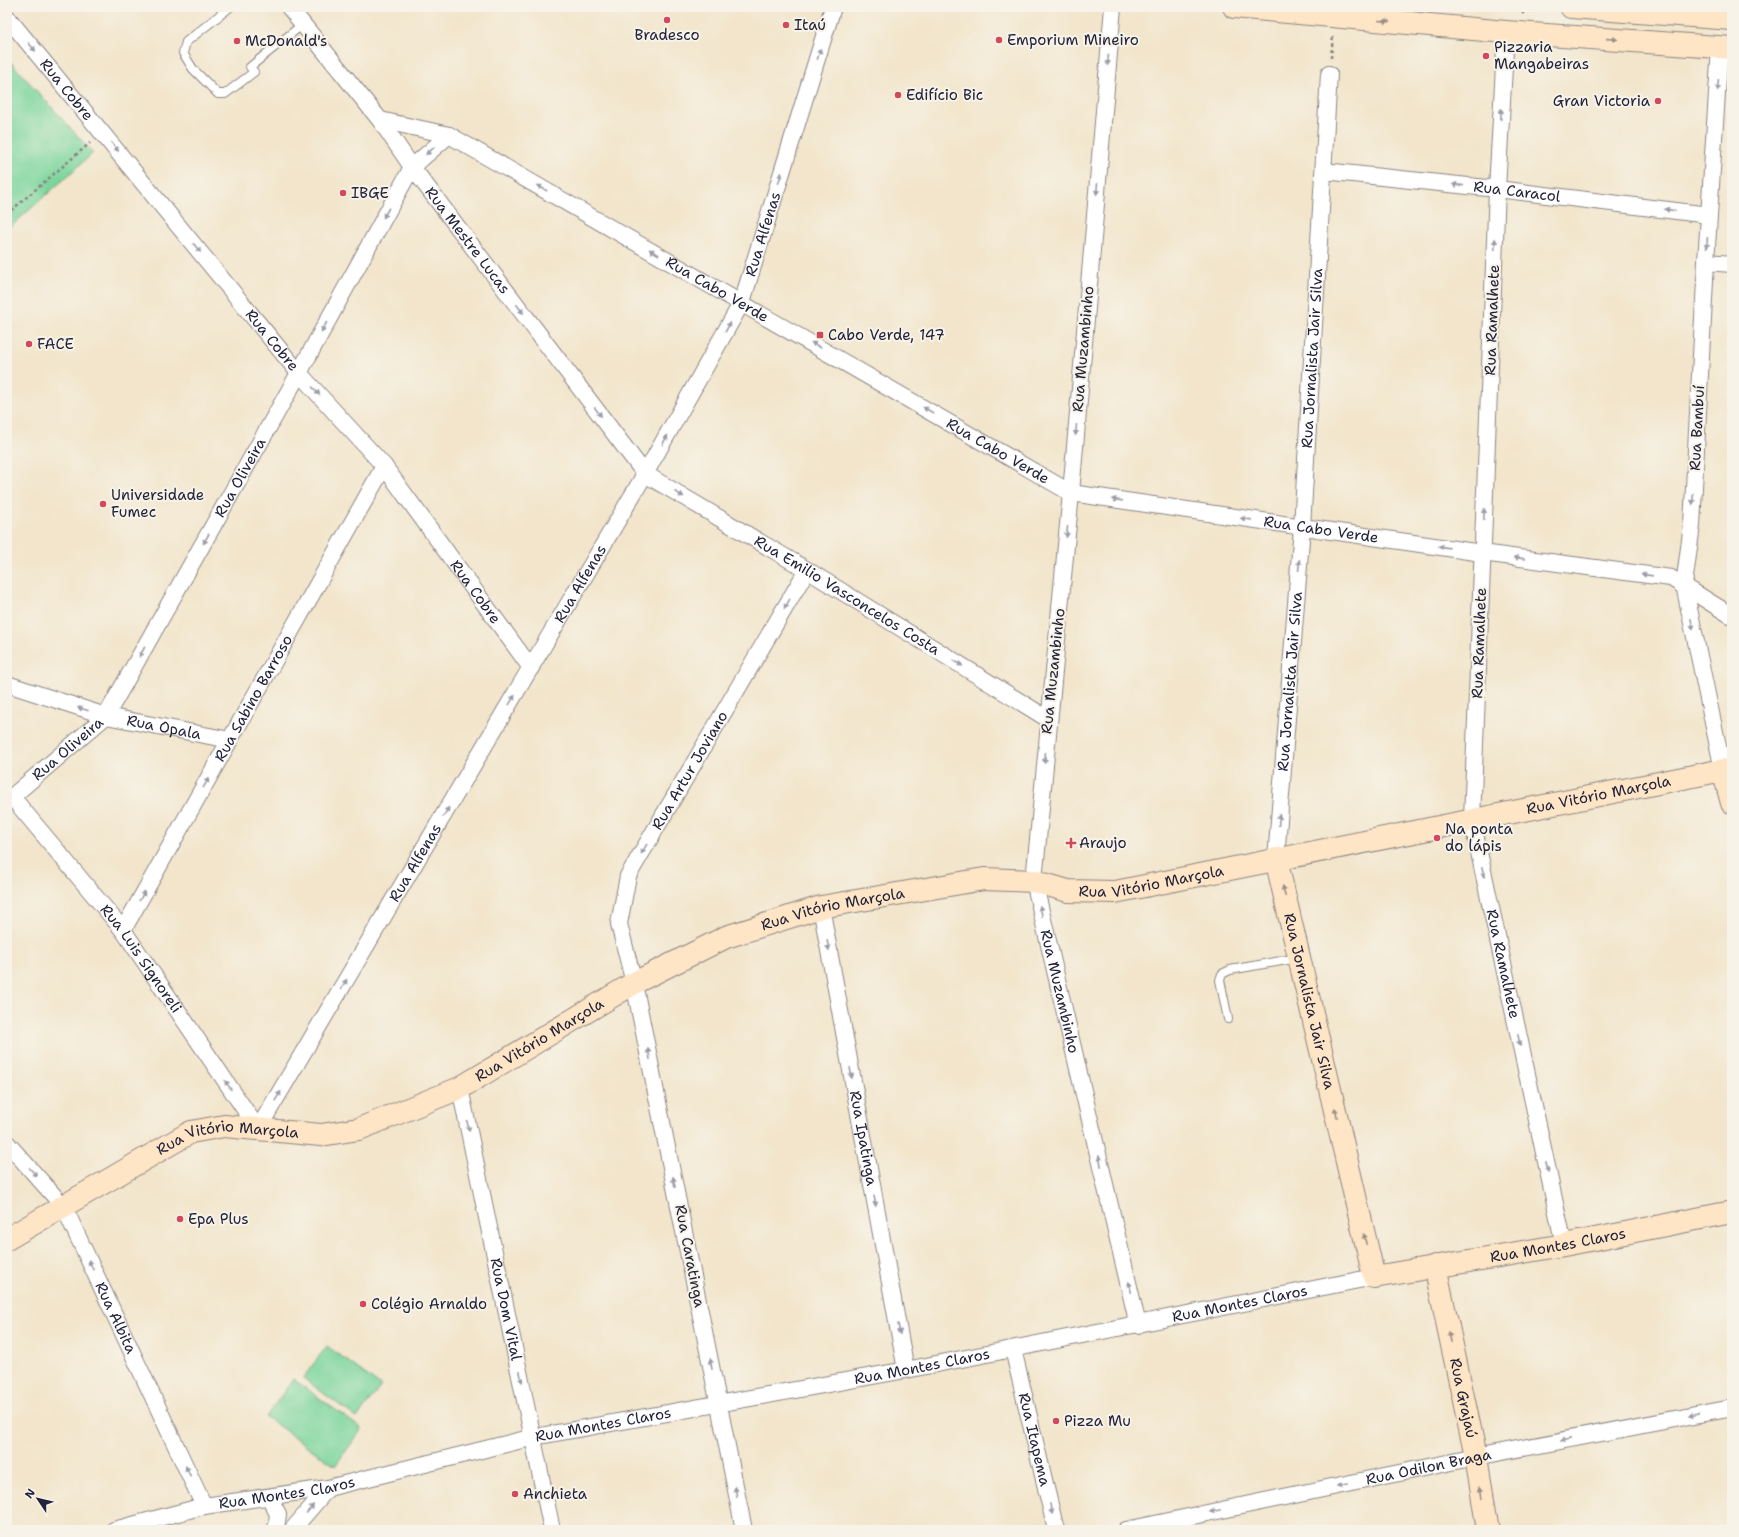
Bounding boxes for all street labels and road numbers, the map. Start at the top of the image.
street label: Rua Cobre [35,55,98,125]
street label: Rua Caracol [1472,177,1562,207]
street label: Rua Mestre Lucas [421,183,515,298]
street label: Rua Alfenas [740,189,785,279]
street label: Rua Cabo Verde [662,252,772,327]
street label: Rua Ramalhete [1480,264,1504,376]
street label: Rua Jornalista Jair Silva [1297,267,1327,449]
street label: Rua Muzambinho [1068,285,1098,413]
street label: Rua Cobre [241,305,303,375]
street label: Rua Bambuí [1685,384,1709,471]
street label: Rua Cabo Verde [943,413,1053,489]
street label: Rua Oliveira [210,434,271,521]
street label: Rua Cabo Verde [1262,511,1380,548]
street label: Rua Emilio Vasconcelos Costa [750,531,944,660]
street label: Rua Alfenas [549,541,611,627]
street label: Rua Cobre [446,556,505,628]
street label: Rua Ramalhete [1467,587,1491,699]
street label: Rua Jornalista Jair Silva [1273,590,1307,772]
street label: Rua Muzambinho [1036,607,1070,735]
street label: Rua Sabino Barroso [210,631,297,765]
street label: Rua Artur Joviano [647,707,732,834]
street label: Rua Opala [125,710,203,744]
street label: Rua Oliveira [28,712,108,785]
street label: Rua Vitório Marçola [1524,771,1673,819]
street label: Rua Alfenas [384,820,446,905]
street label: Rua Vitório Marçola [1078,860,1226,902]
street label: Rua Vitório Marçola [758,883,907,935]
street label: Rua Luis Signoreli [96,900,186,1017]
street label: Rua Ramalhete [1482,907,1525,1020]
street label: Rua Jornalista Jair Silva [1279,911,1340,1092]
street label: Rua Muzambinho [1036,928,1084,1055]
street label: Rua Vitório Marçola [471,993,608,1087]
street label: Rua Ipatinga [845,1089,882,1188]
street label: Rua Vitório Marçola [153,1116,300,1160]
street label: Rua Caratinga [670,1203,710,1310]
street label: Rua Montes Claros [1488,1223,1628,1267]
street label: Rua Dom Vital [486,1256,527,1363]
street label: Rua Albita [91,1279,141,1357]
street label: Rua Montes Claros [1170,1280,1309,1327]
street label: Rua Montes Claros [852,1344,992,1389]
street label: Rua Grajaú [1445,1356,1482,1440]
street label: Rua Itapema [1014,1391,1055,1489]
street label: Rua Montes Claros [534,1402,673,1447]
street label: Rua Odilon Braga [1364,1444,1494,1490]
street label: Rua Montes Claros [217,1472,357,1514]

